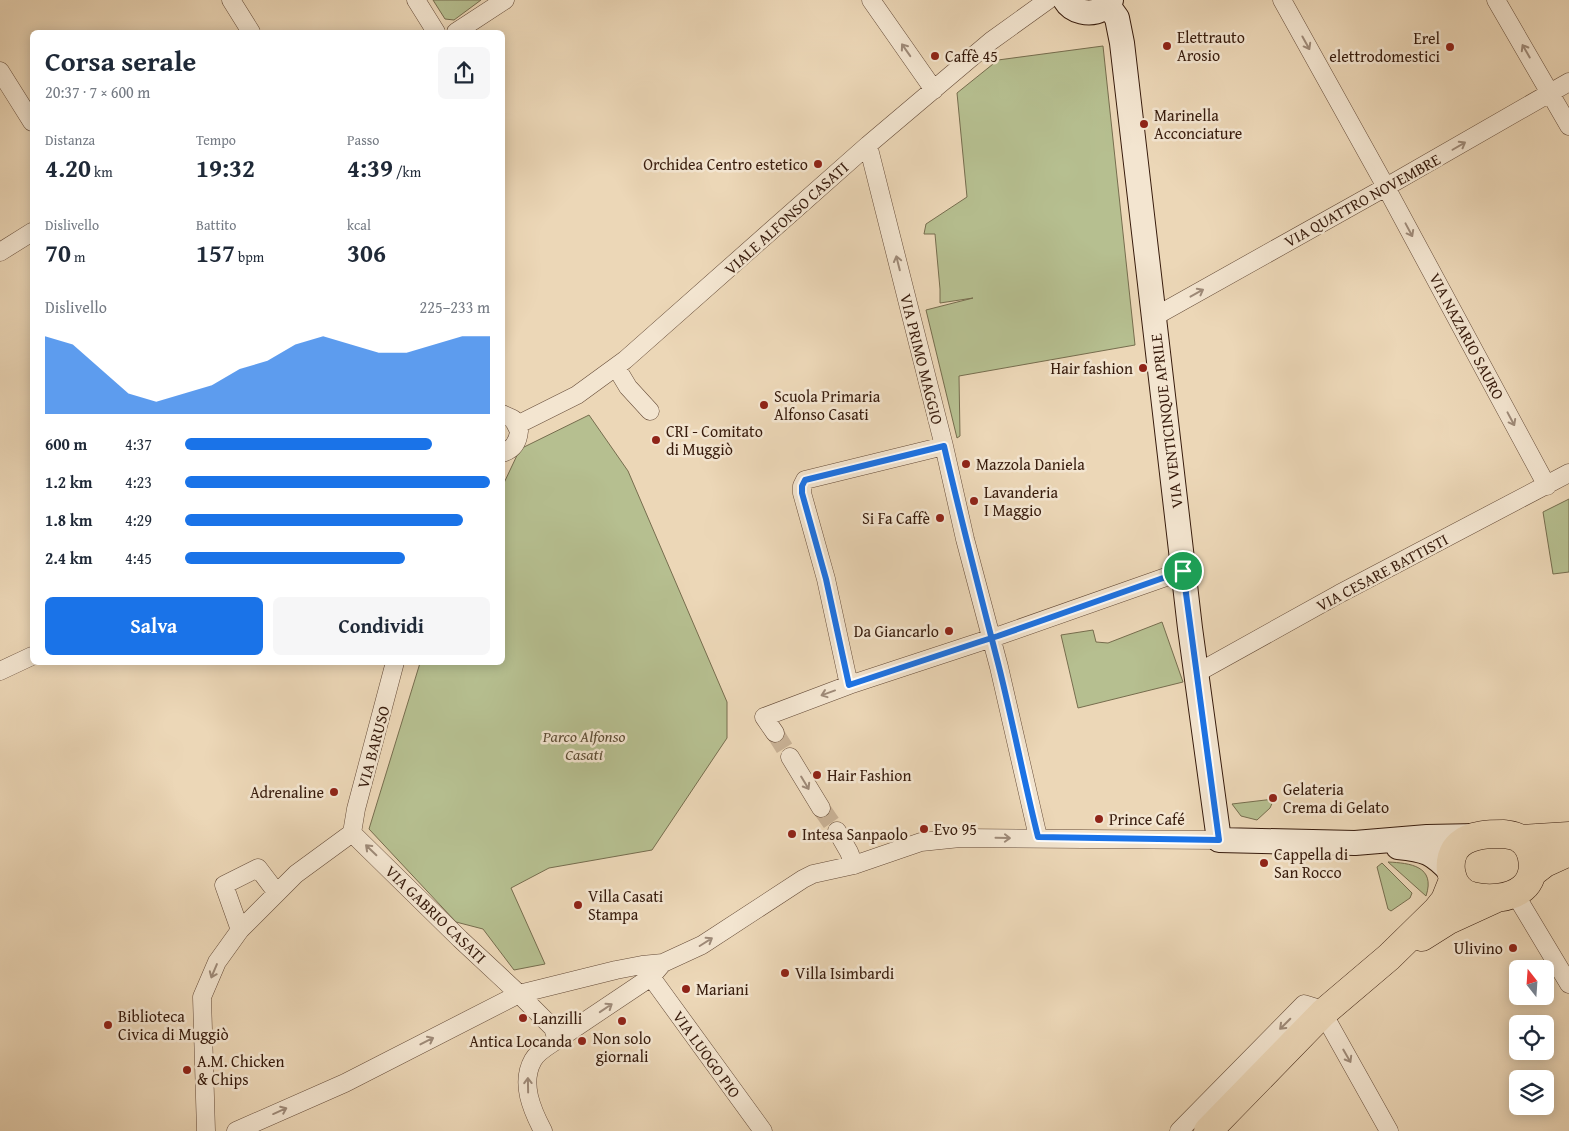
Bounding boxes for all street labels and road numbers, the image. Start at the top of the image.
street label: VIA QUATTRO NOVEMBRE [1280,147,1444,253]
street label: VIALE ALFONSO CASATI [719,156,853,280]
street label: VIA NAZARIO SAURO [1423,268,1511,404]
street label: VIA PRIMO MAGGIO [894,291,950,427]
street label: VIA VENTICINQUE APRILE [1143,332,1189,510]
street label: VIA CESARE BATTISTI [1312,527,1452,617]
street label: VIA BARUSO [350,703,396,791]
street label: VIA GABRIO CASATI [380,859,492,969]
street label: VIA LUOGO PIO [667,1005,747,1103]

